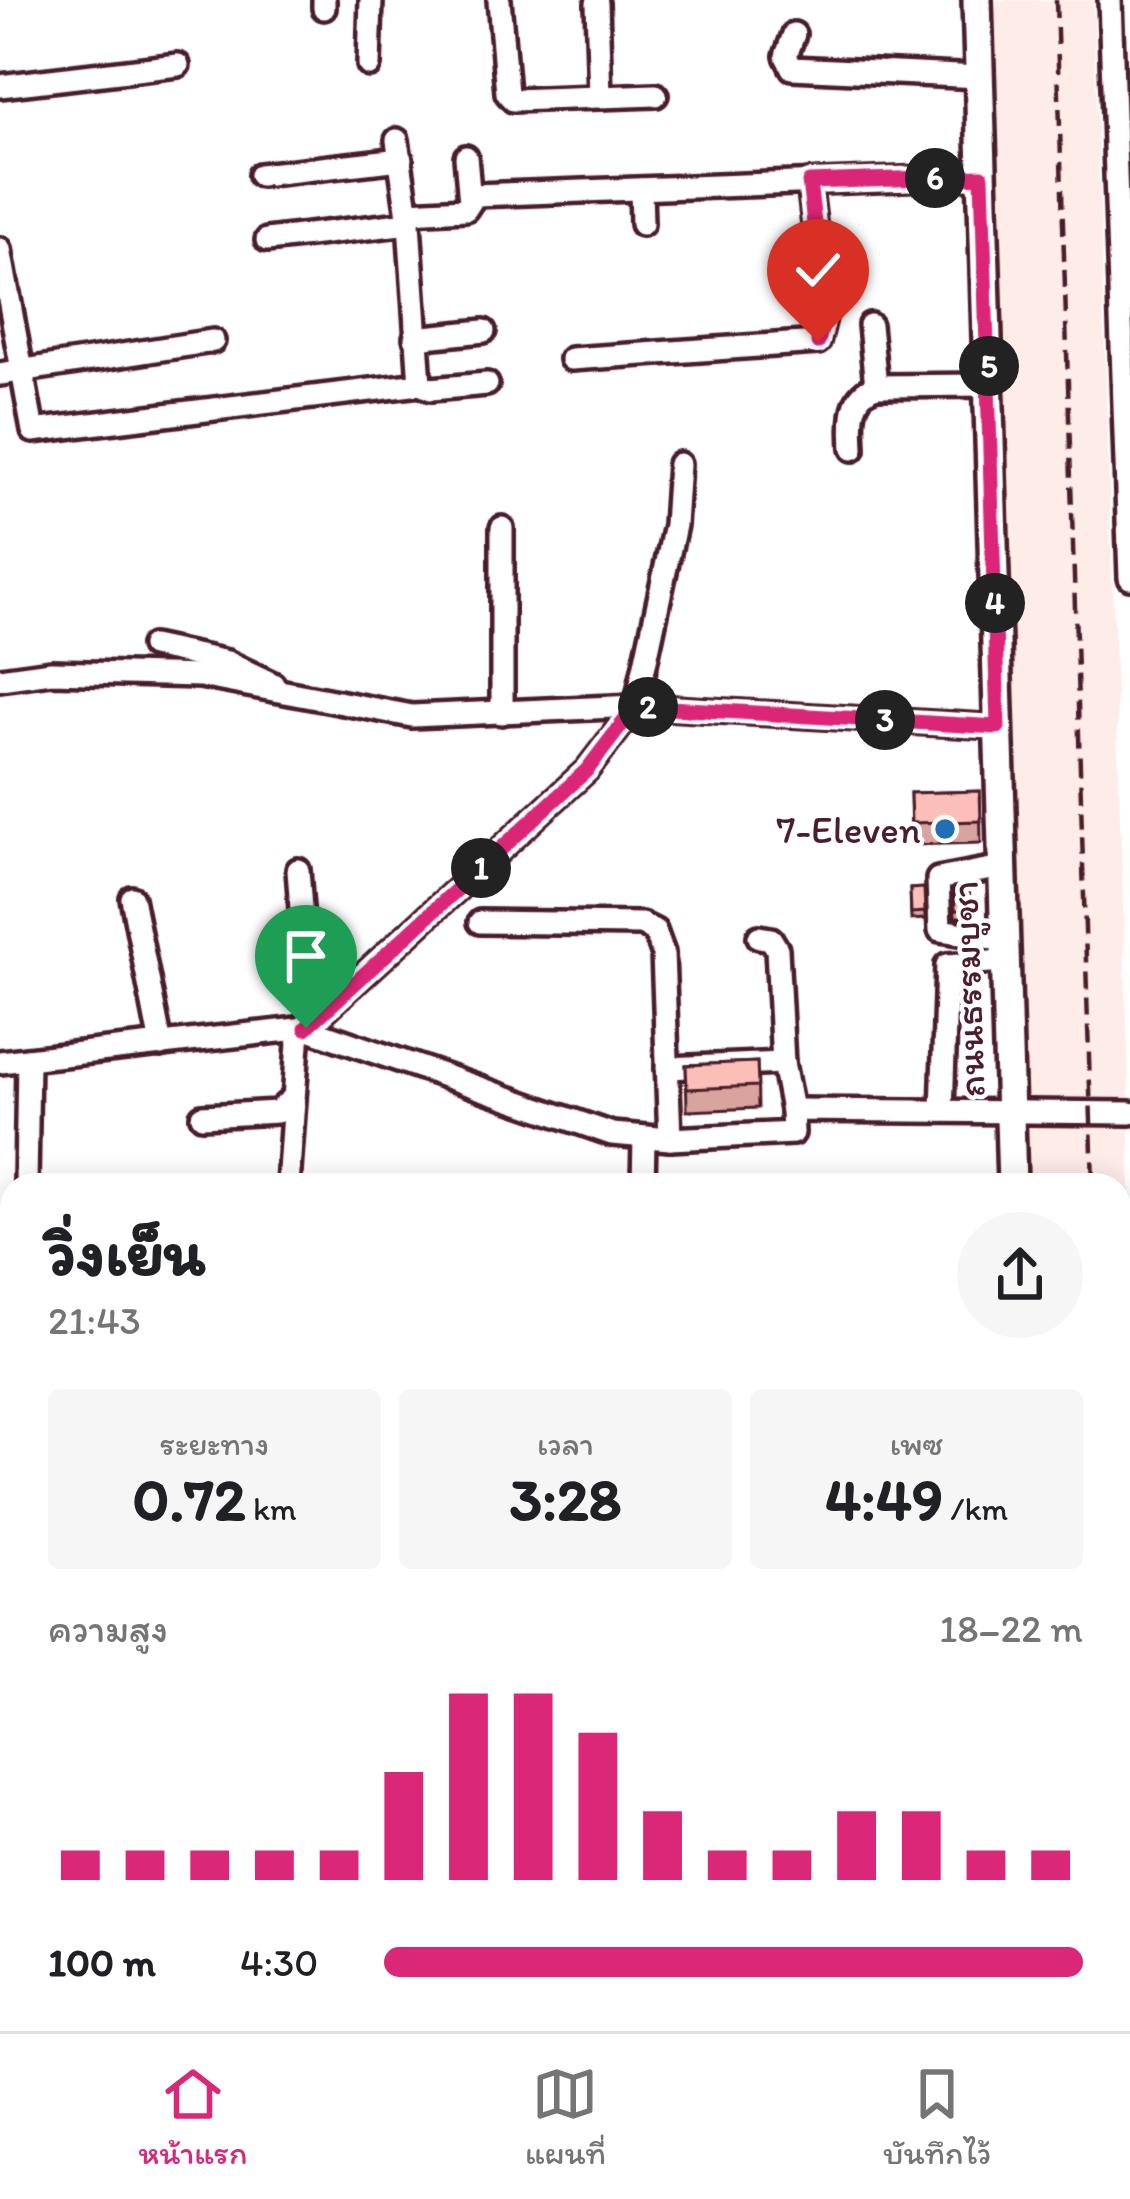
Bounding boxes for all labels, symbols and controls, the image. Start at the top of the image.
pin: 6 [905,148,965,208]
text: 6 [926,158,944,197]
pin [767,219,869,342]
icon: check [785,237,851,303]
pin: 5 [959,336,1019,396]
text: 5 [980,346,998,385]
pin: 4 [965,573,1025,633]
text: 4 [985,583,1005,622]
pin: 2 [618,677,678,737]
text: 2 [639,687,657,726]
pin: 3 [855,690,915,750]
text: 3 [876,700,894,739]
place label: 7-Eleven [776,806,921,853]
marker: 7-Eleven [932,816,958,842]
pin: 1 [451,838,511,898]
text: 1 [473,848,489,887]
street label: ถนนธรรมบูชา [940,880,997,1098]
pin [255,905,357,1028]
icon: arrive [273,923,339,989]
text: วิ่งเย็น [48,1212,205,1292]
button: share [957,1212,1083,1338]
text: 21:43 [48,1297,141,1344]
text: ระยะทาง [160,1424,269,1463]
text: เวลา [537,1424,594,1463]
text: เพซ [890,1424,943,1463]
text: 0.72 [132,1463,245,1535]
text: 3:28 [510,1463,621,1535]
text: 4:49 [825,1463,943,1535]
text: km [245,1489,297,1528]
text: /km [943,1489,1008,1528]
text: ความสูง [48,1605,168,1652]
text: 18–22 m [939,1605,1083,1652]
text: 100 m [48,1939,156,1986]
text: 4:30 [240,1939,318,1986]
tab: หน้าแรก [139,2061,248,2172]
tab: แผนที่ [525,2061,606,2172]
tab: บันทึกไว้ [883,2061,991,2172]

